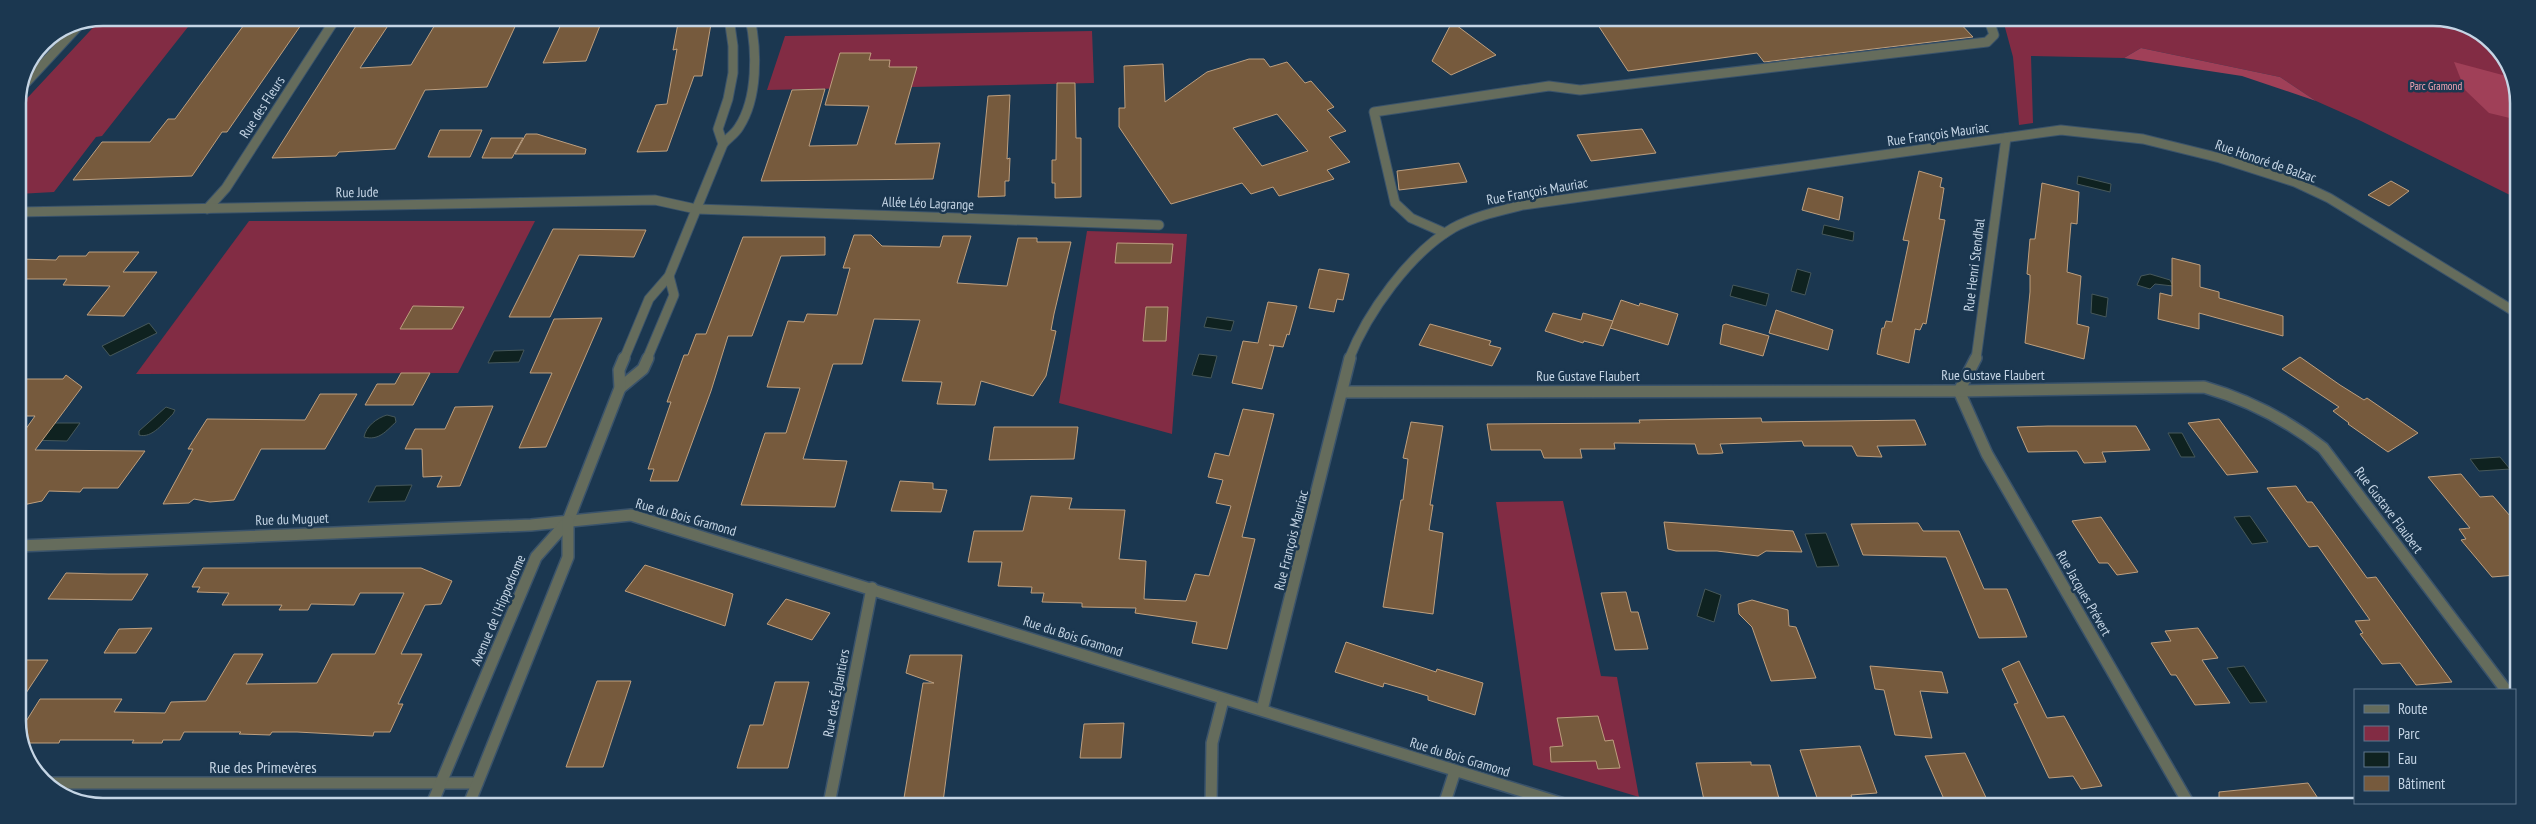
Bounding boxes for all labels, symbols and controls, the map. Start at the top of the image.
street label: Rue des Fleurs [235,72,289,141]
park label: Parc Gramond [2410,79,2462,93]
street label: Rue François Mauriac [1886,118,1990,150]
street label: Rue Honoré de Balzac [2213,135,2319,187]
street label: Rue François Mauriac [1485,173,1589,209]
street label: Rue Jude [335,183,379,201]
street label: Allée Léo Lagrange [882,192,975,214]
street label: Rue Henri Stendhal [1959,217,1989,313]
street label: Rue Gustave Flaubert [1941,366,2045,384]
street label: Rue Gustave Flaubert [1536,367,1640,385]
street label: Rue Gustave Flaubert [2351,463,2427,557]
street label: Rue François Mauriac [1270,488,1312,592]
street label: Rue du Bois Gramond [634,494,738,540]
street label: Rue du Muguet [255,509,329,529]
street label: Rue Jacques Prévert [2052,547,2116,639]
street label: Avenue de l'Hippodrome [467,552,530,668]
street label: Rue du Bois Gramond [1021,611,1125,661]
street label: Rue des Églantiers [819,647,853,739]
legend [2354,689,2516,804]
text: Route [2398,699,2428,718]
text: Parc [2398,724,2420,743]
street label: Rue du Bois Gramond [1408,733,1512,781]
text: Eau [2398,749,2417,768]
street label: Rue des Primevères [209,757,317,777]
text: Bâtiment [2398,774,2445,793]

